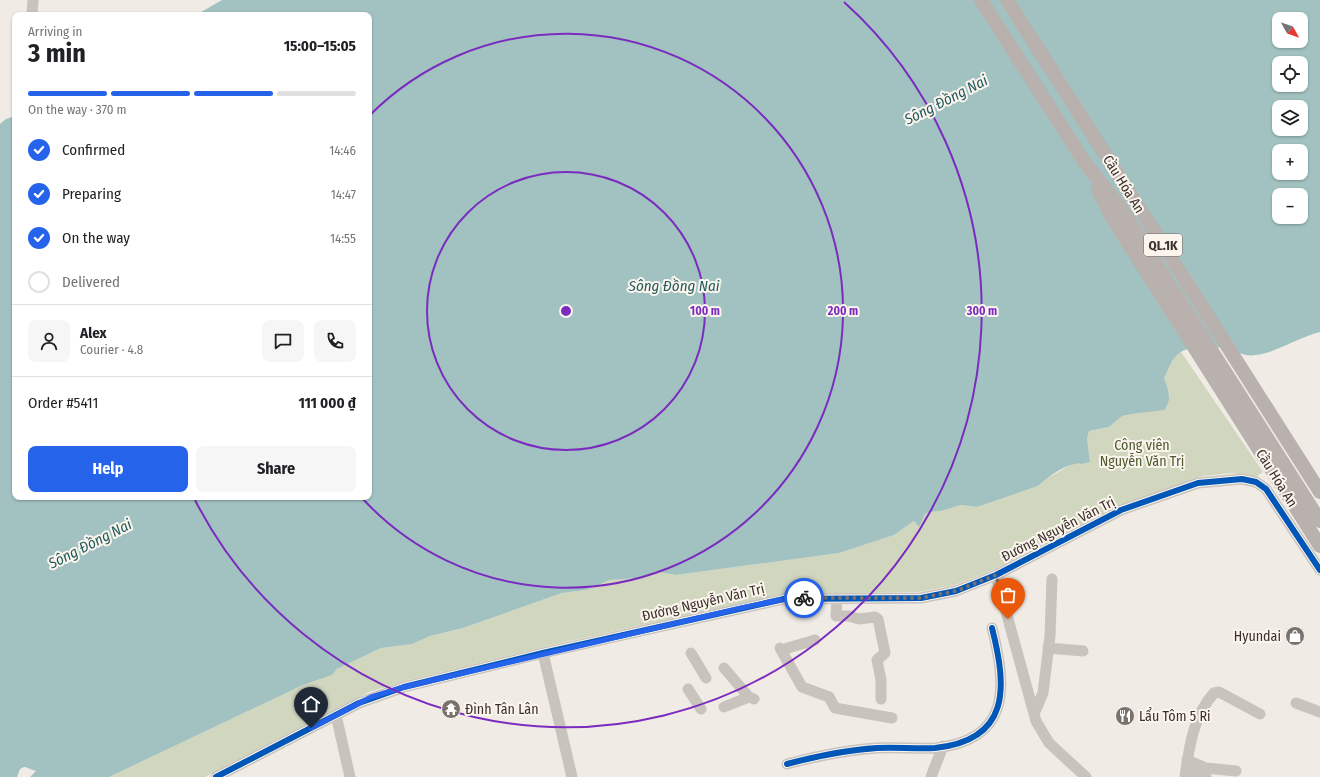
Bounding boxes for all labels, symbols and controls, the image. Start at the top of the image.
north arrow [1272,12,1308,48]
map controls [1272,12,1308,224]
text: Arriving in [28,24,82,39]
text: 15:00–15:05 [284,37,356,55]
text: 3 min [28,38,86,69]
button: locate [1272,56,1308,92]
water label: Sông Đồng Nai [901,71,991,129]
button: layers [1272,100,1308,136]
text: On the way · 370 m [28,102,127,117]
icon: check [28,139,50,161]
text: Confirmed [62,141,125,159]
text: 14:46 [329,143,356,158]
button: + [1272,144,1308,180]
street label: Cầu Hóa An [1099,152,1149,216]
icon: check [28,183,50,205]
text: Preparing [62,185,121,203]
text: 14:47 [331,187,356,202]
button: − [1272,188,1308,224]
icon: check [28,227,50,249]
text: On the way [62,229,130,247]
text: 14:55 [330,231,356,246]
road number: QL.1K [1144,234,1182,256]
text: Delivered [62,273,120,291]
water label: Sông Đồng Nai [628,277,720,295]
centre of rings [559,304,573,318]
text: 100 m [690,304,720,318]
text: 200 m [827,304,858,318]
text: 300 m [966,304,997,318]
button: person [28,320,70,362]
button: chat [262,320,304,362]
button: phone [314,320,356,362]
text: Alex [80,324,107,342]
text: Courier · 4.8 [80,342,143,357]
text: Order #5411 [28,394,98,412]
text: 111 000 ₫ [298,394,356,412]
park label: Công viên Nguyễn Văn Trị [1100,437,1184,470]
button: Help [28,446,188,492]
button: Share [196,446,356,492]
street label: Cầu Hóa An [1252,446,1302,510]
street label: Đường Nguyễn Văn Trị [999,493,1118,565]
water label: Sông Đồng Nai [45,515,135,573]
courier [784,578,824,618]
pin [991,578,1025,619]
street label: Đường Nguyễn Văn Trị [640,580,766,625]
icon: bag [997,584,1019,606]
icon: bike [793,587,815,609]
shop icon: Hyundai [1284,625,1306,647]
place label: Hyundai [1234,628,1281,645]
pin [294,687,328,728]
icon: home [300,693,322,715]
temple icon: Đình Tân Lân [440,698,462,720]
place label: Đình Tân Lân [465,701,539,718]
restaurant icon: Lẩu Tôm 5 Ri [1114,705,1136,727]
place label: Lẩu Tôm 5 Ri [1139,707,1211,725]

